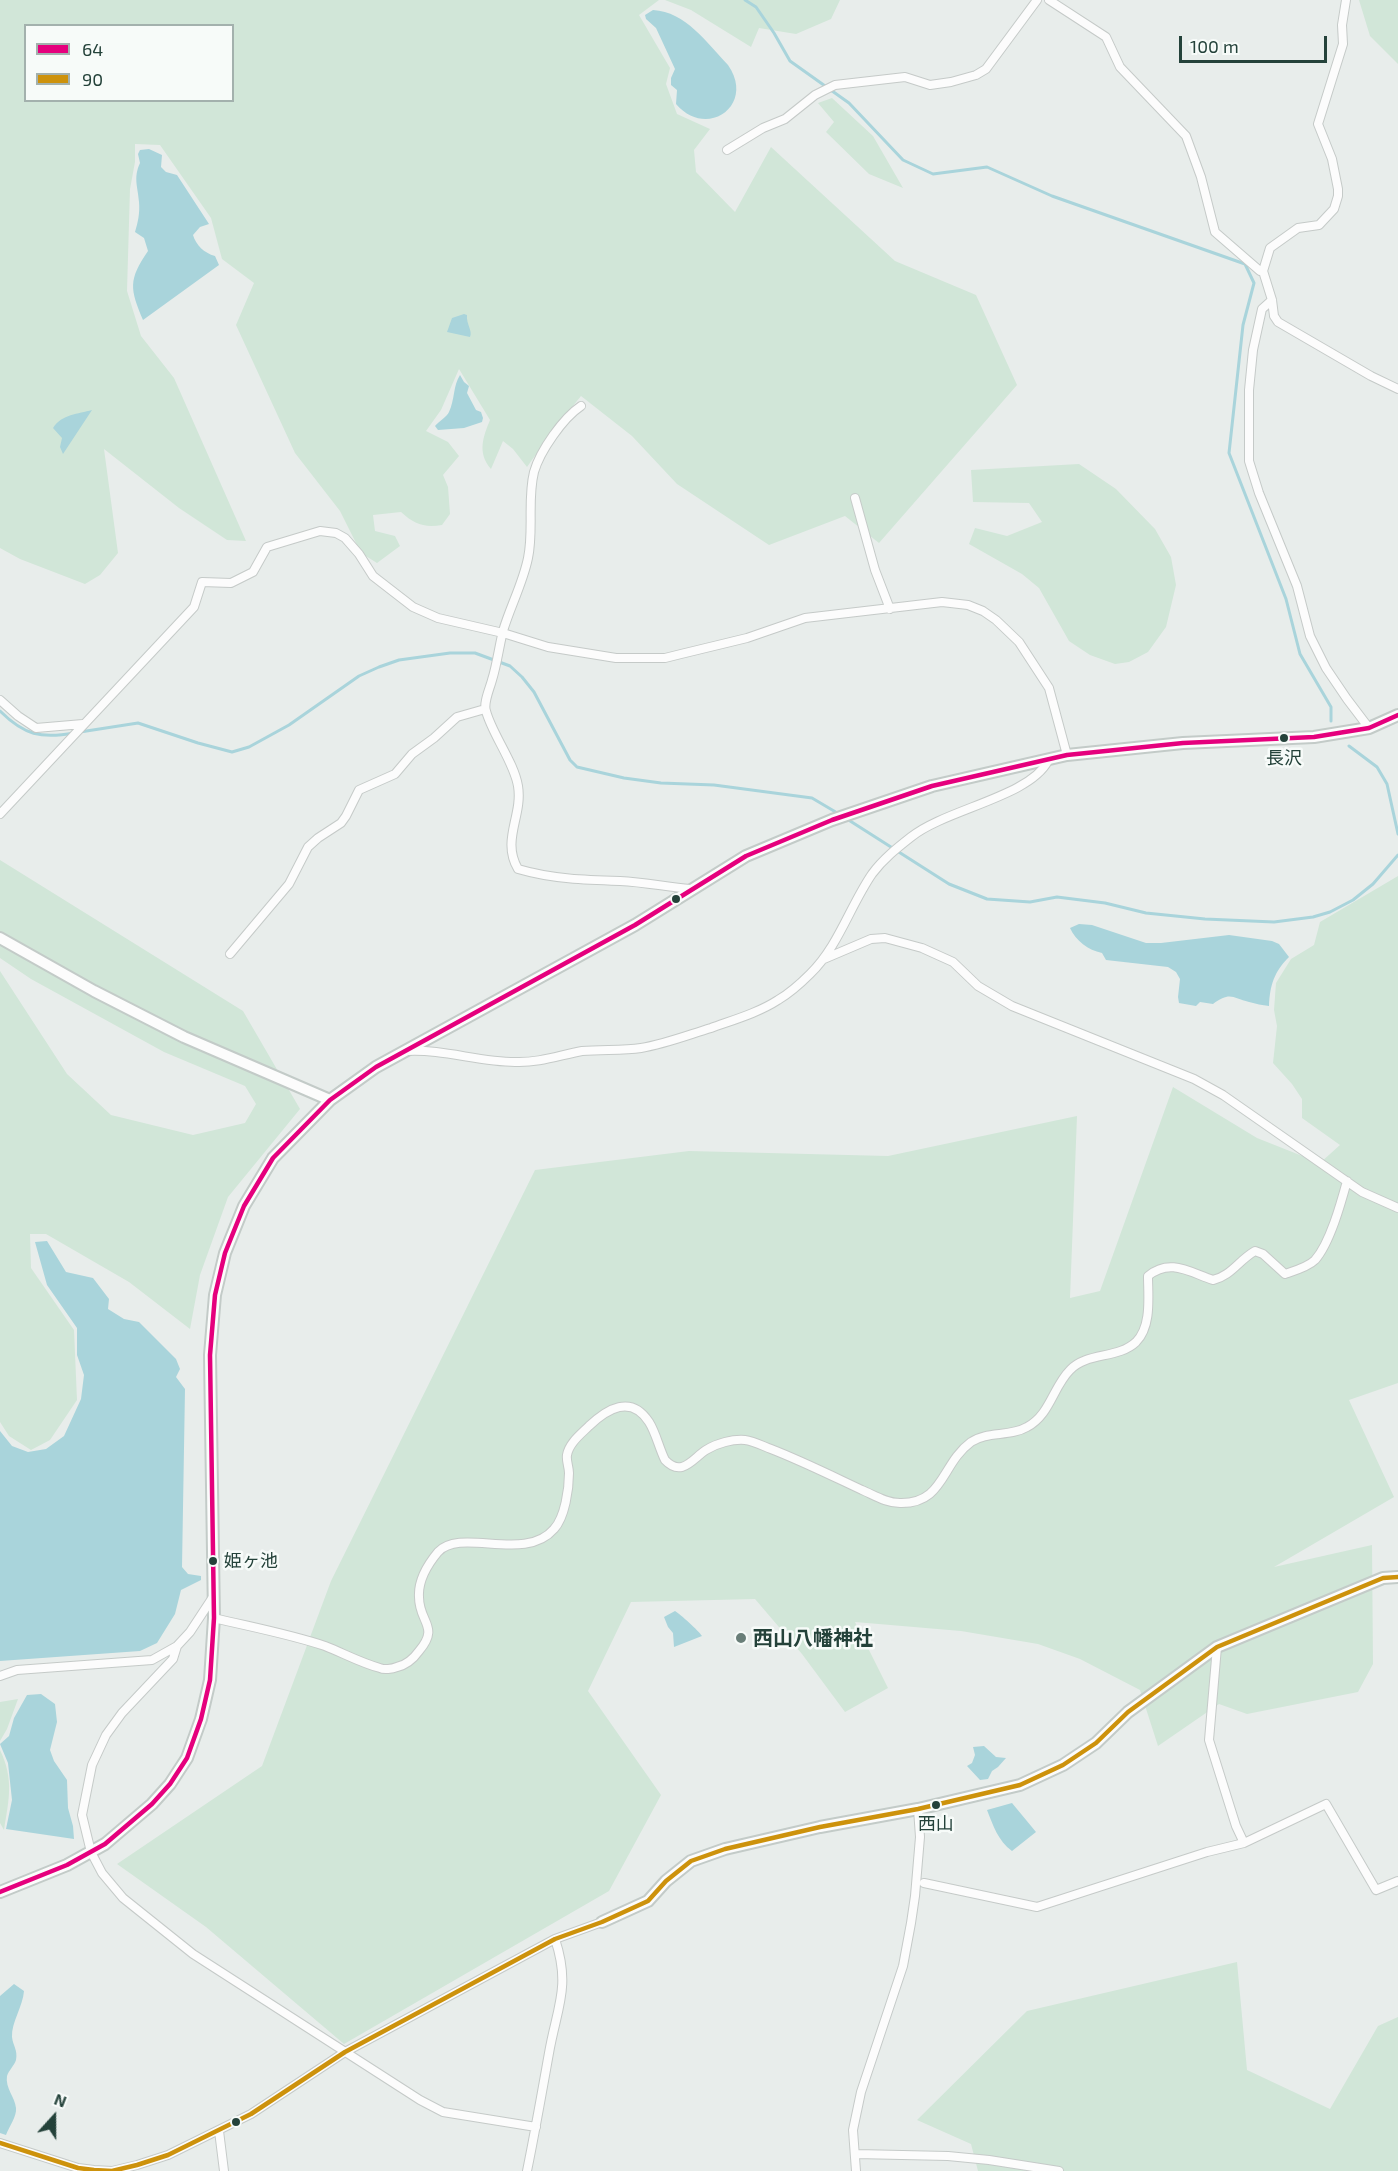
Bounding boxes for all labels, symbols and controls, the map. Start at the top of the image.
legend [24,24,234,102]
scale bar [1182,24,1330,62]
text: 100 m [1190,35,1239,57]
text: 64 [82,38,103,60]
text: 90 [82,68,103,90]
marker: 長沢 [1278,732,1290,744]
place label: 長沢 [1266,747,1302,769]
unlabelled marker [670,893,682,905]
place label: 姫ヶ池 [224,1550,278,1572]
marker: 姫ヶ池 [207,1555,219,1567]
place label: 西山八幡神社 [753,1626,873,1650]
marker: 西山八幡神社 [734,1631,748,1645]
marker: 西山 [930,1799,942,1811]
place label: 西山 [918,1813,954,1835]
north arrow [24,2087,84,2147]
text: N [52,2089,69,2111]
unlabelled marker [230,2116,242,2128]

